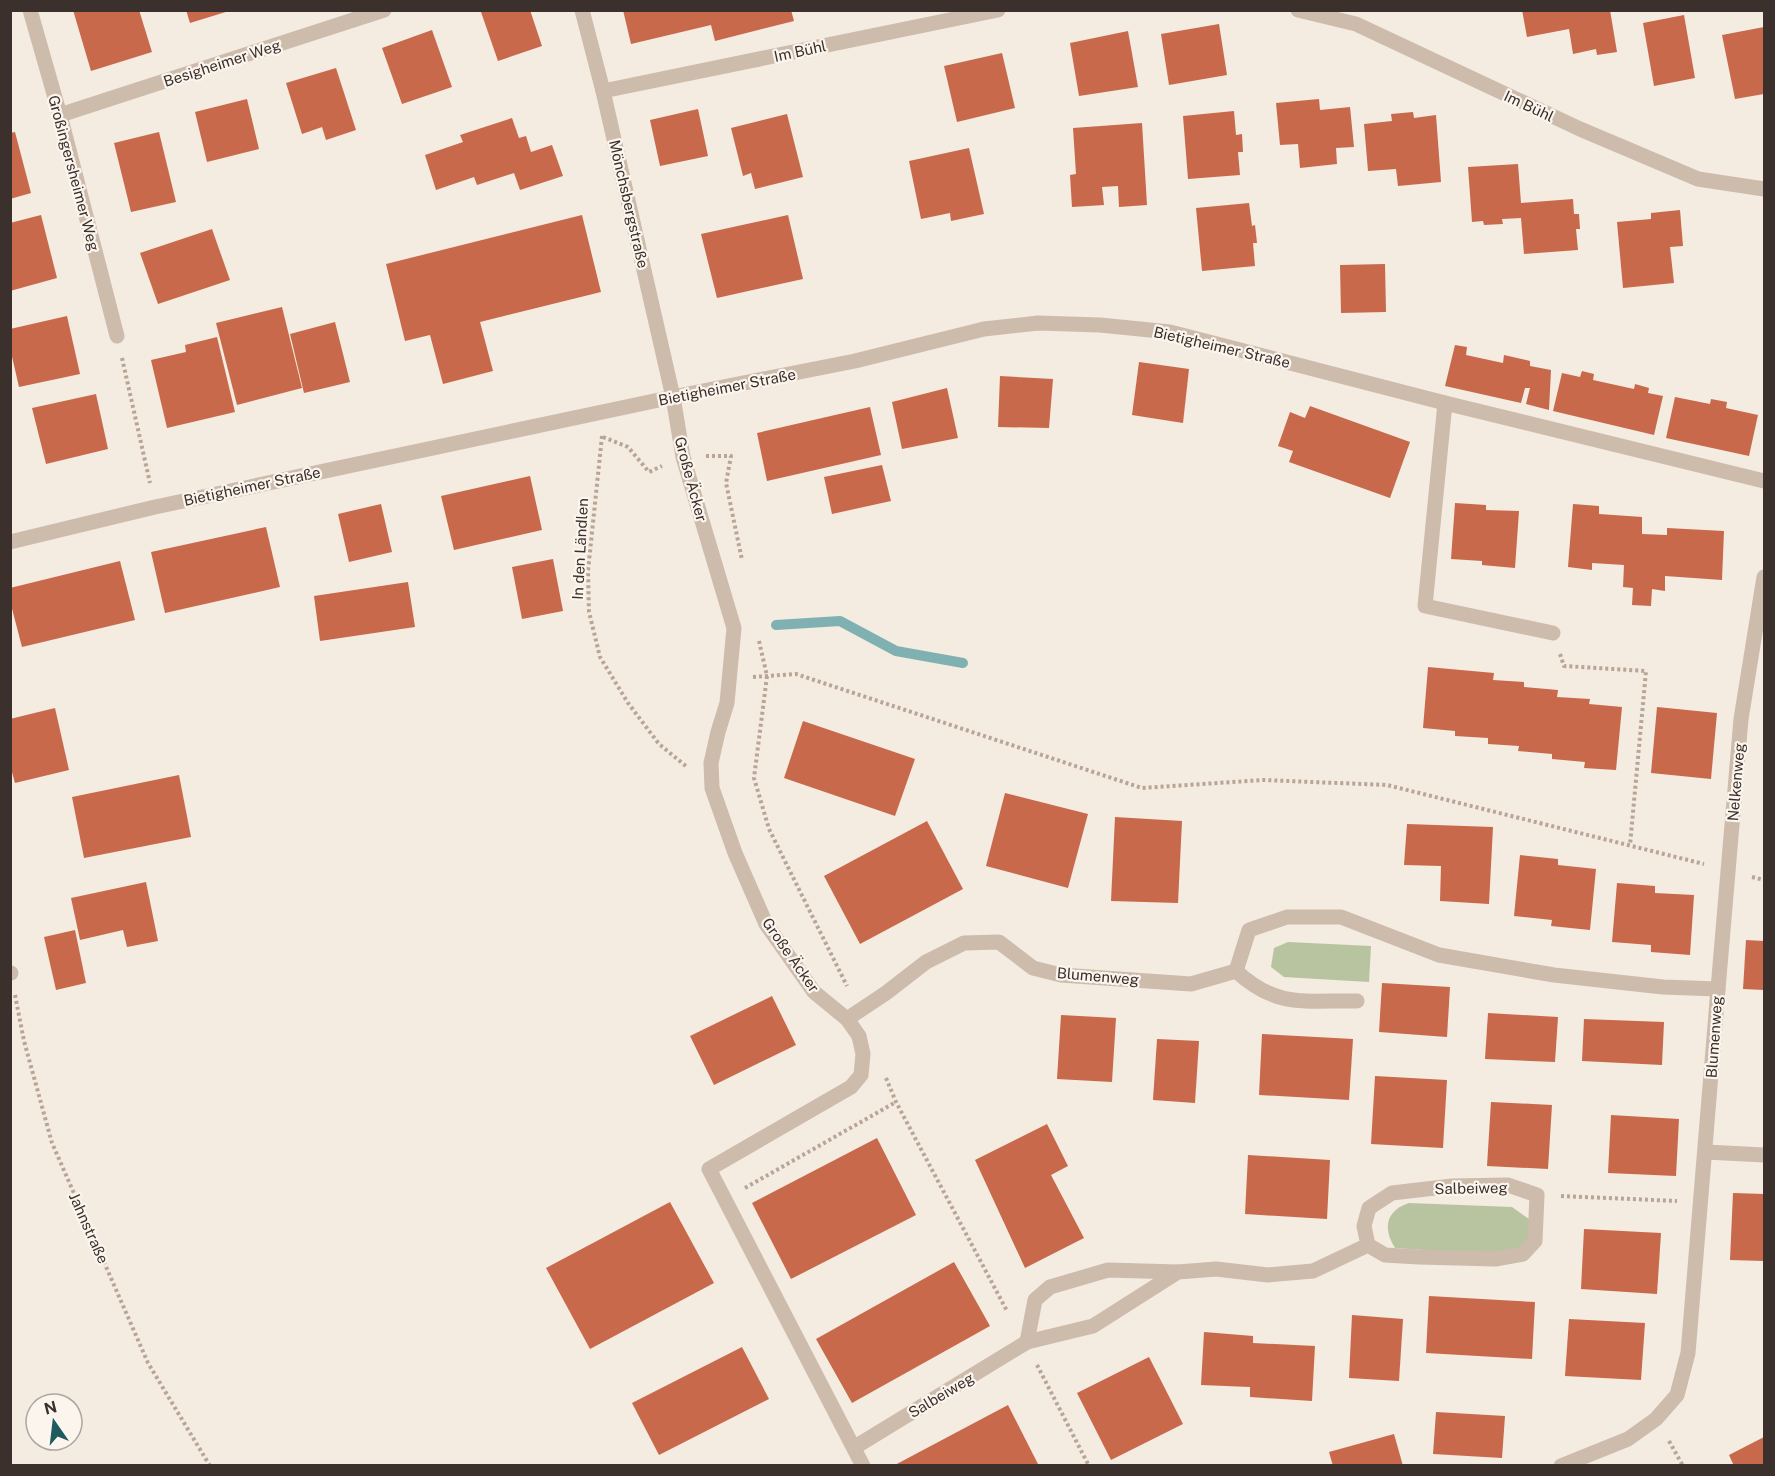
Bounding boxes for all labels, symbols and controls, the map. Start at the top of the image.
street label: Besigheimer Weg [161,36,283,90]
street label: Im Bühl [772,37,828,65]
street label: Im Bühl [1501,87,1557,125]
street label: Großingersheimer Weg [45,93,103,253]
street label: Mönchsbergstraße [606,138,652,270]
street label: Bietigheimer Straße [1152,323,1292,371]
street label: Bietigheimer Straße [657,365,797,409]
street label: Große Äcker [672,435,711,523]
street label: Bietigheimer Straße [182,463,322,509]
street label: In den Ländlen [569,498,591,600]
street label: Nelkenweg [1724,742,1748,822]
street label: Große Äcker [759,914,824,996]
street label: Blumenweg [1056,964,1140,988]
street label: Blumenweg [1703,995,1725,1079]
street label: Salbeiweg [1434,1179,1508,1197]
street label: Jahnstraße [66,1190,112,1266]
street label: Salbeiweg [905,1369,977,1421]
north arrow [24,1392,84,1452]
text: N [42,1397,59,1419]

